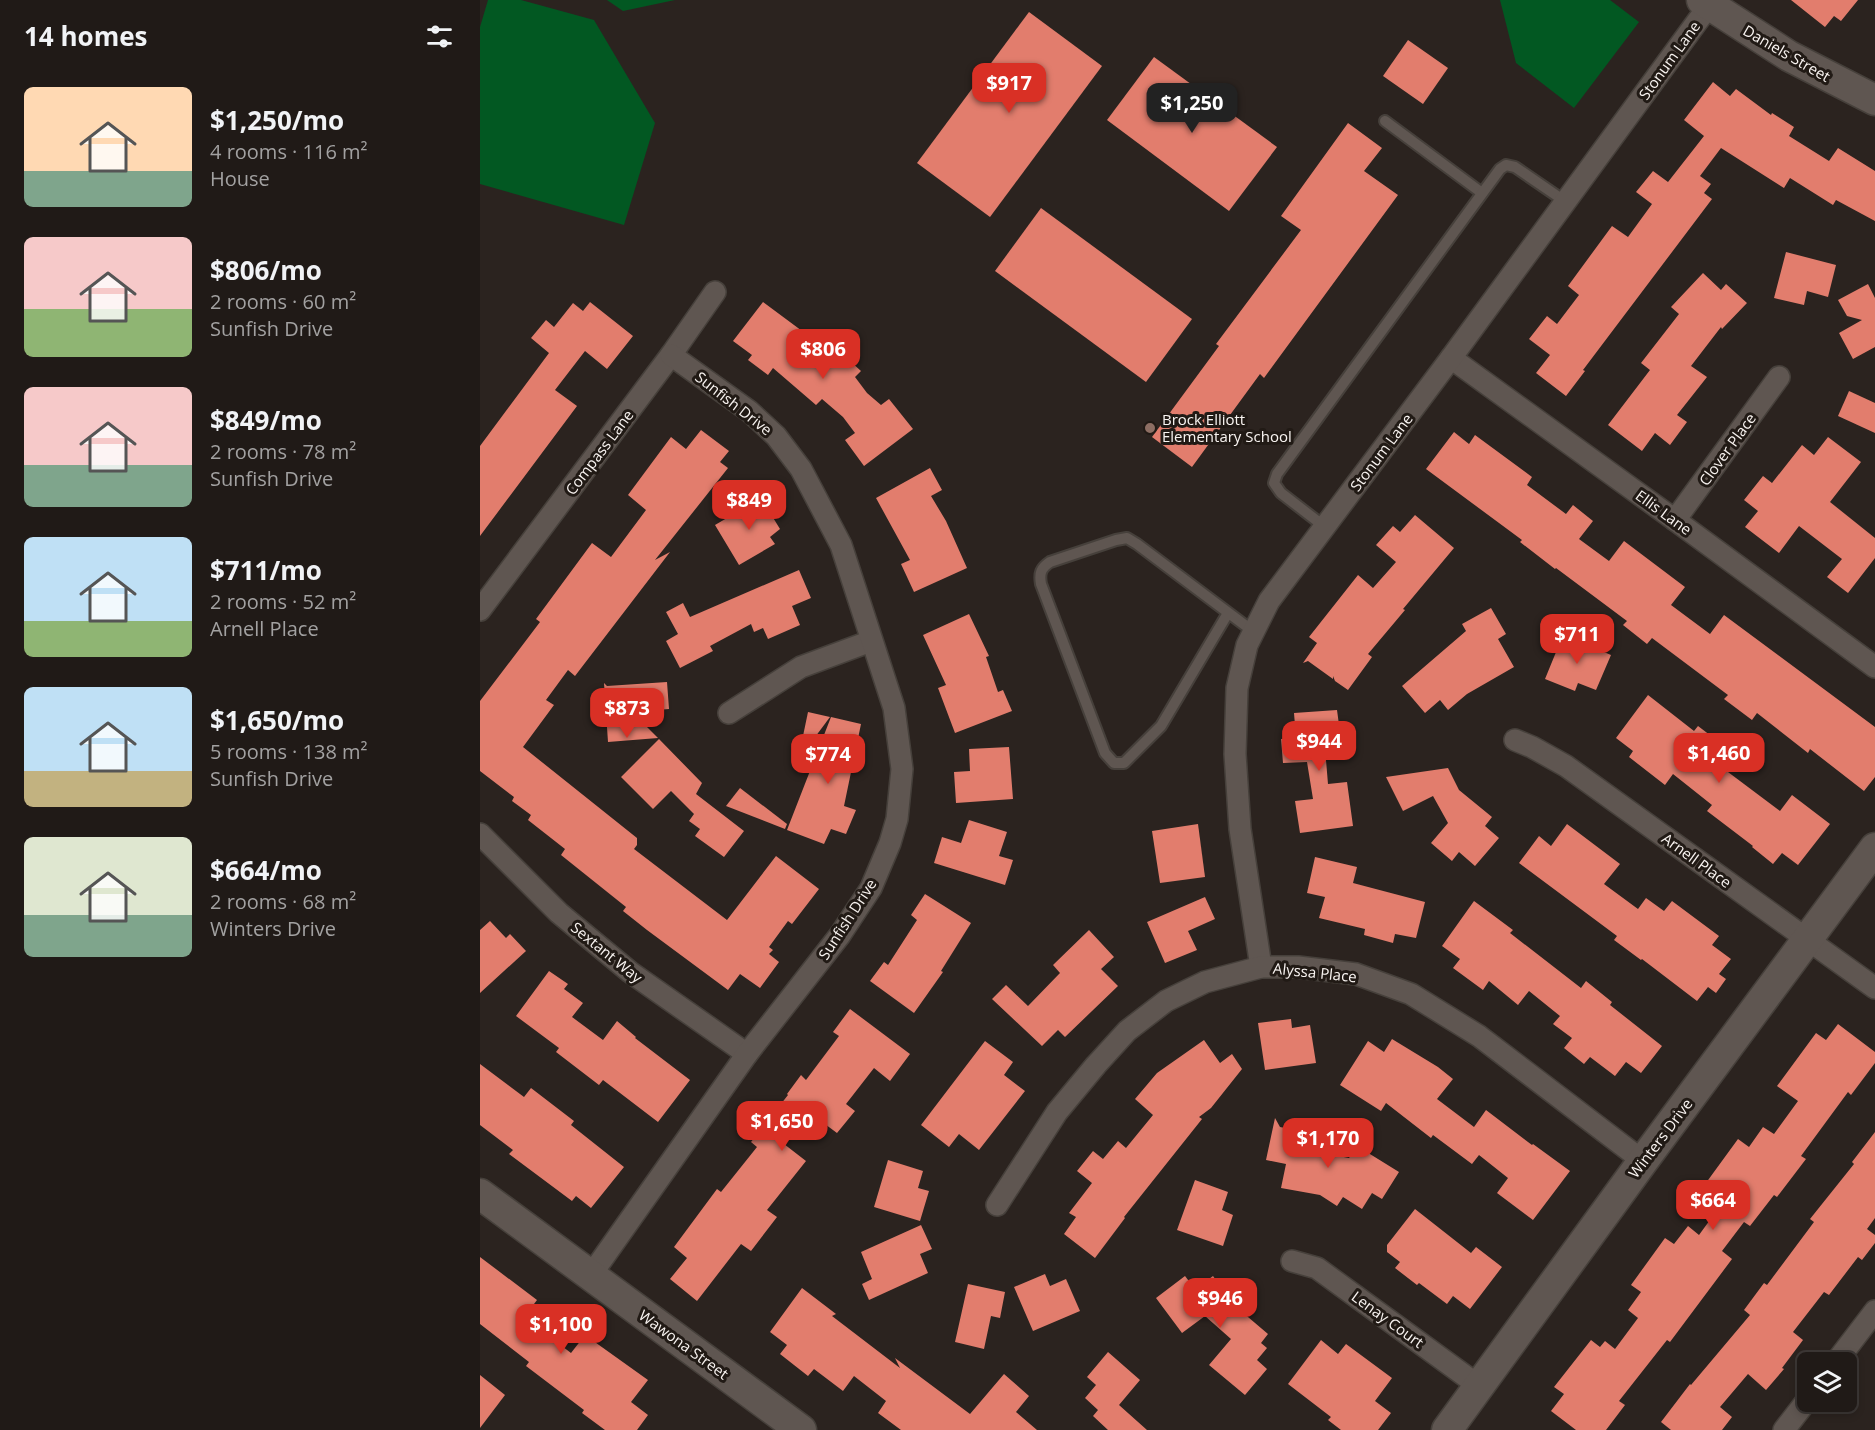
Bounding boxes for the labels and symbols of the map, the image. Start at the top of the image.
street label: Stonum Lane [1634,17,1704,103]
street label: Daniels Street [1740,20,1834,86]
pin: $917 [973,63,1045,114]
pin: $1,250 [1143,83,1241,134]
pin: $806 [787,329,859,380]
street label: Sunfish Drive [691,367,777,439]
street label: Compass Lane [560,405,638,499]
place label: Brock Elliott Elementary School [1162,409,1292,446]
street label: Stonum Lane [1345,409,1417,495]
street label: Clover Place [1694,409,1760,489]
marker: Brock Elliott Elementary School [1143,421,1157,435]
pin: $849 [713,480,785,531]
street label: Ellis Lane [1632,485,1696,539]
pin: $711 [1541,614,1613,665]
pin: $873 [591,688,663,739]
pin: $944 [1283,721,1355,772]
pin: $1,460 [1670,733,1768,784]
pin: $774 [792,734,864,785]
street label: Arnell Place [1658,828,1736,892]
street label: Sunfish Drive [813,875,881,963]
street label: Sextant Way [567,917,647,987]
street label: Alyssa Place [1272,958,1358,986]
street label: Winters Drive [1624,1094,1696,1182]
pin: $1,650 [733,1101,831,1152]
pin: $1,170 [1279,1118,1377,1169]
pin: $664 [1677,1180,1749,1231]
pin: $946 [1184,1278,1256,1329]
street label: Lenay Court [1348,1286,1428,1352]
pin: $1,100 [512,1304,610,1355]
street label: Wawona Street [635,1305,733,1383]

